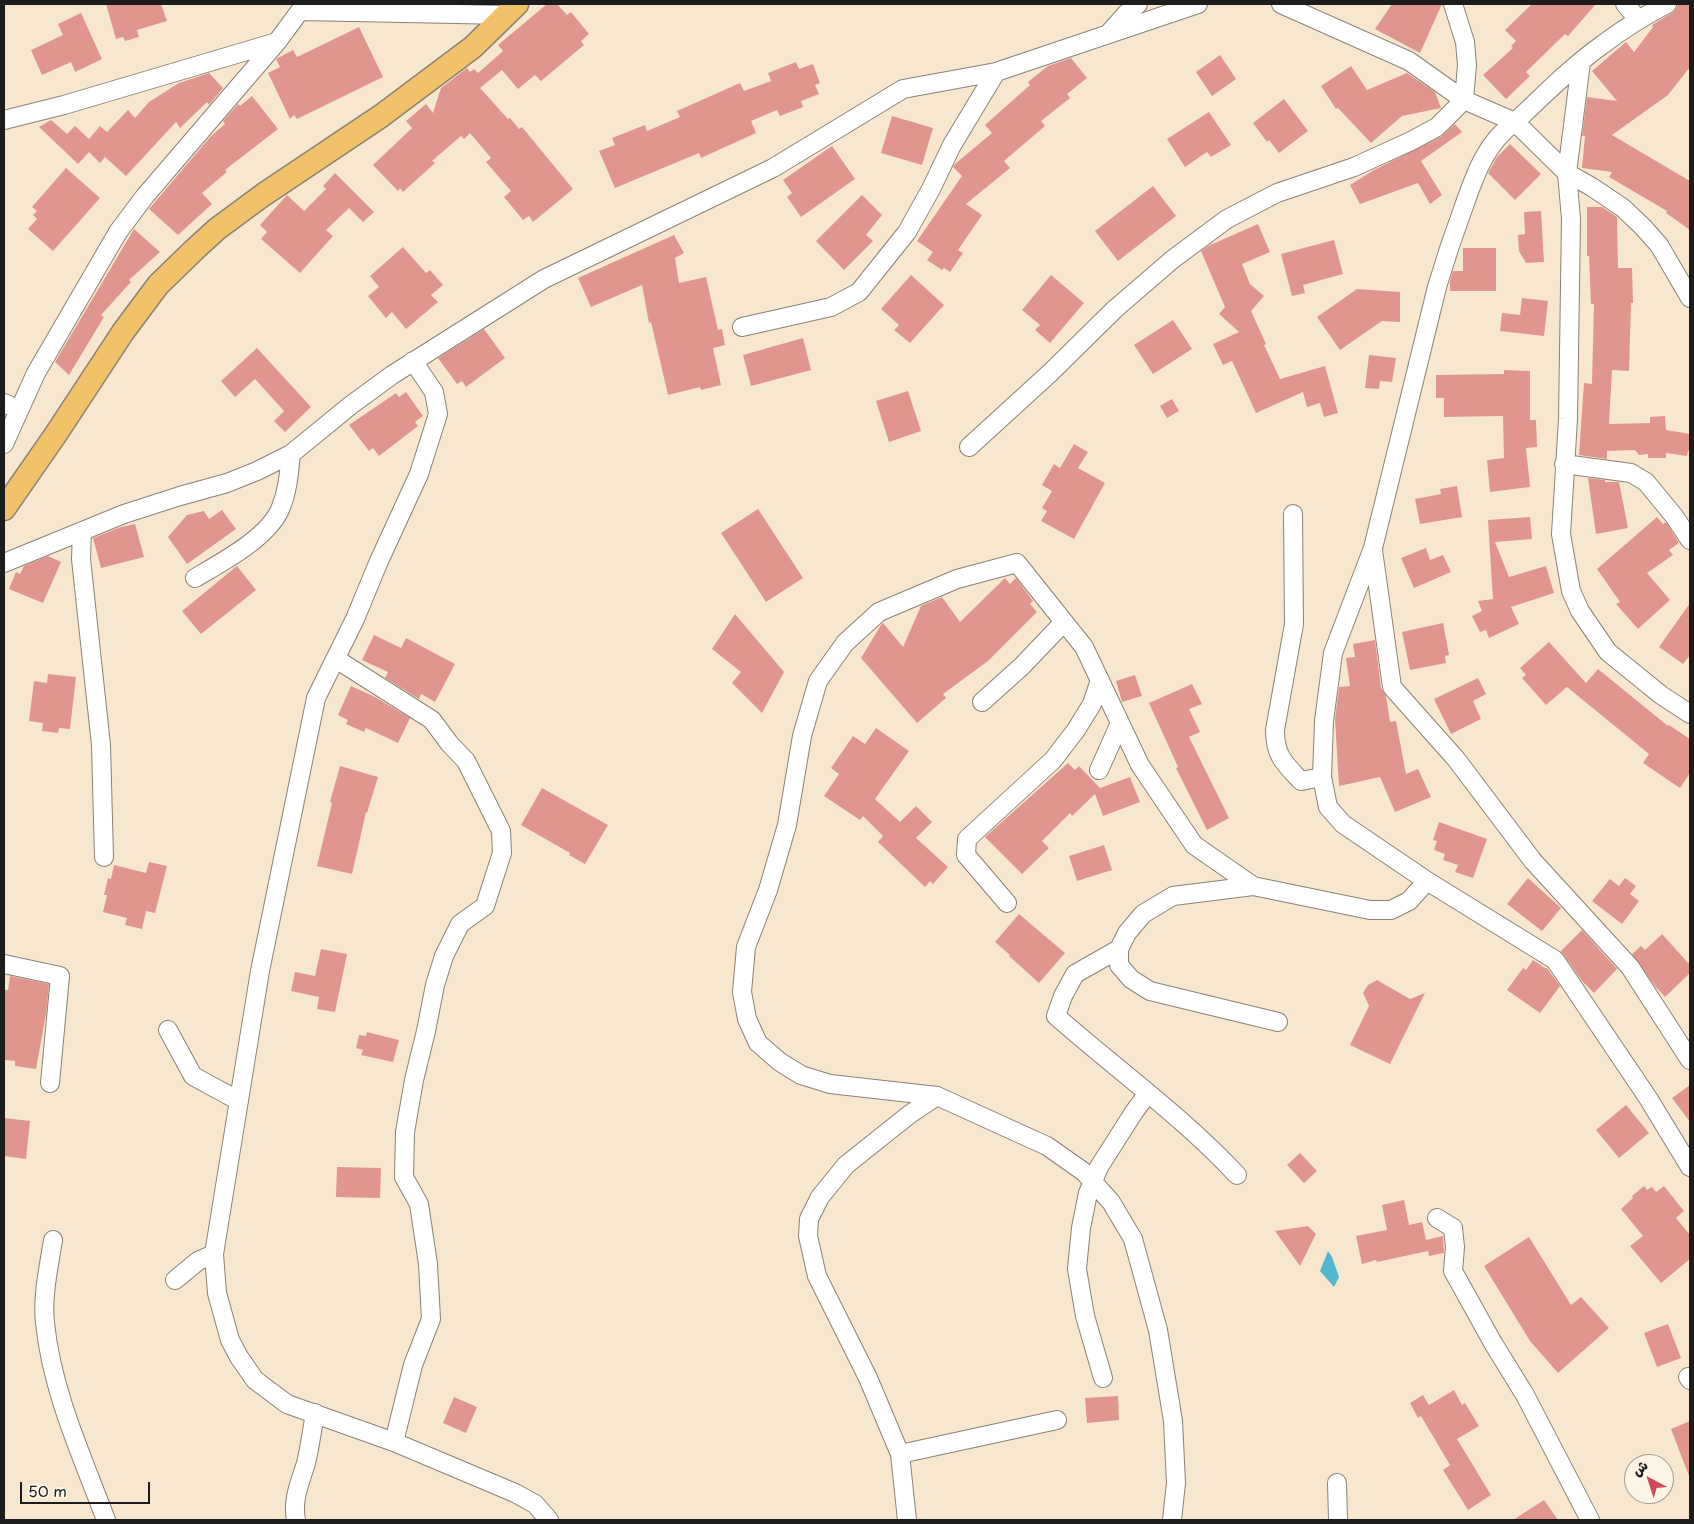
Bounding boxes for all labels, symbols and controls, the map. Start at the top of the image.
north arrow [1624,1454,1674,1504]
text: ش [1627,1455,1652,1481]
scale bar [22,1472,152,1504]
text: 50 m [28,1479,67,1502]

